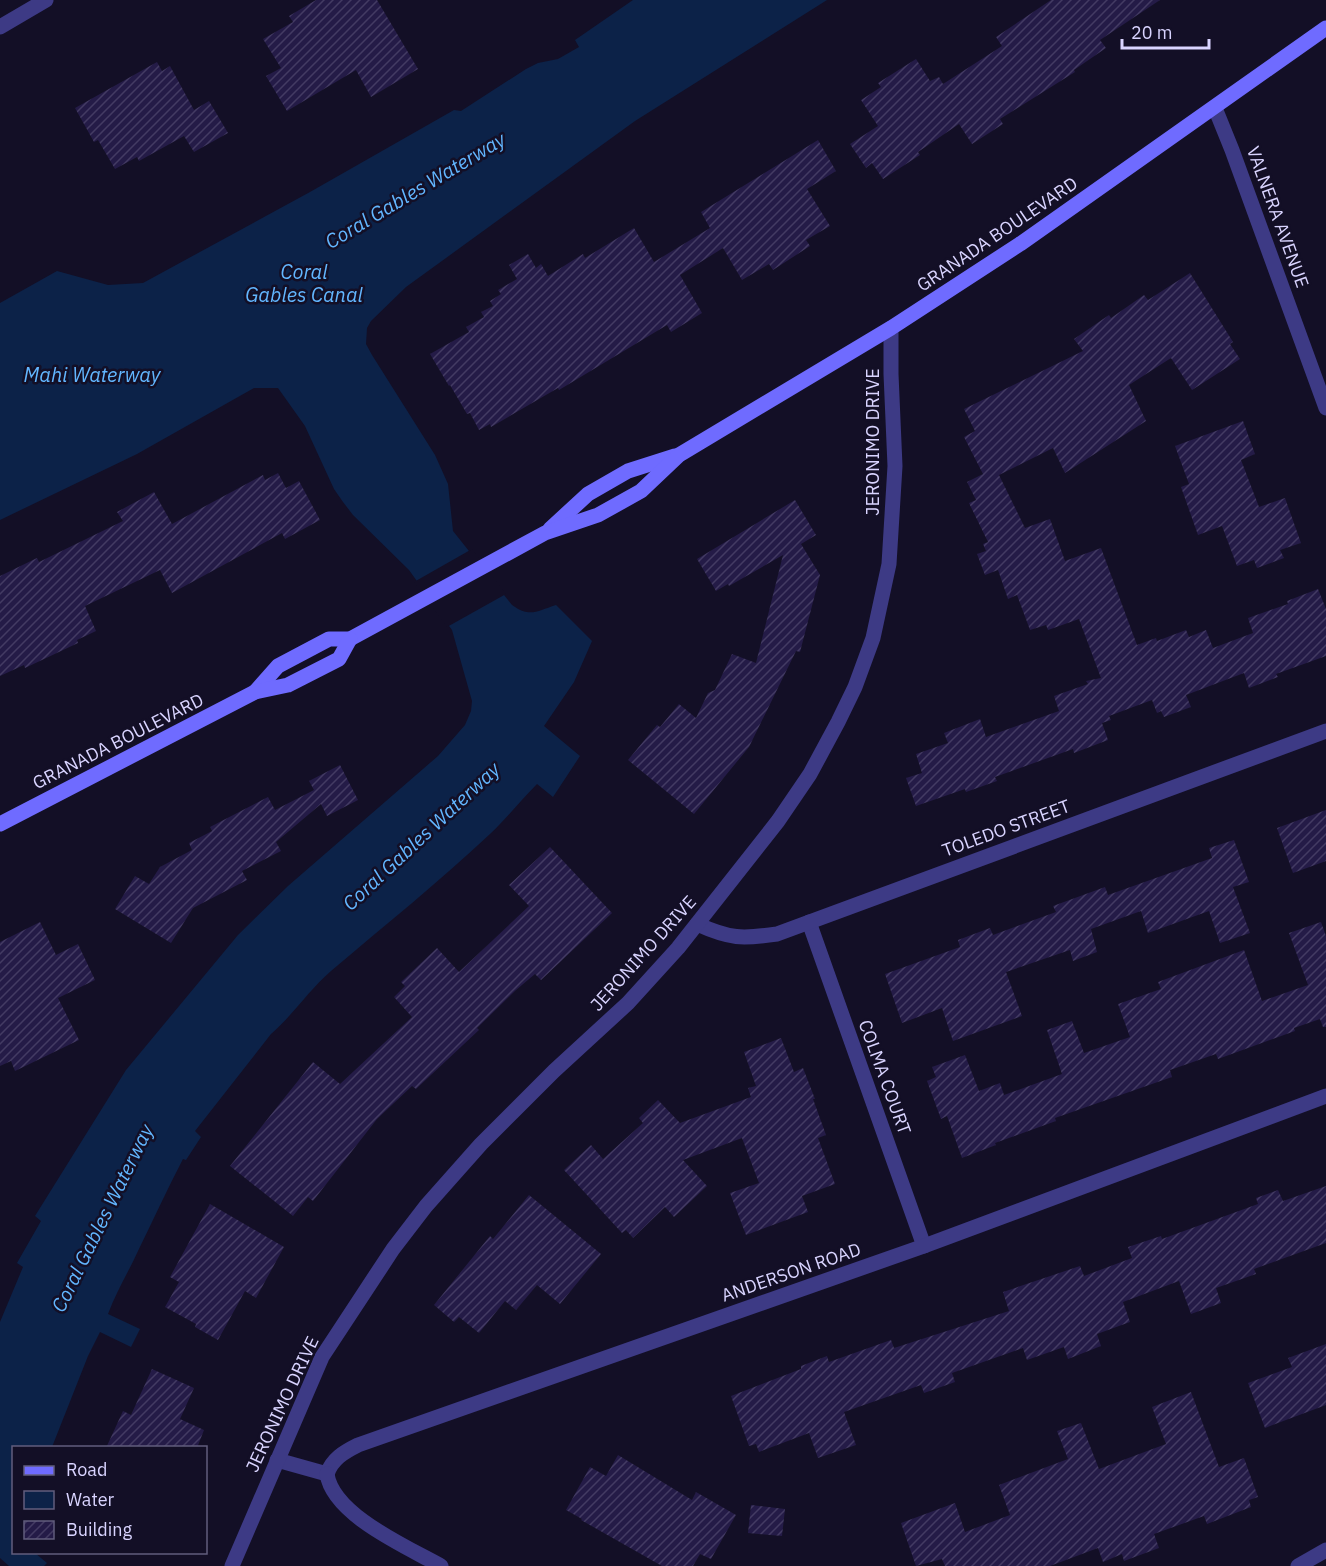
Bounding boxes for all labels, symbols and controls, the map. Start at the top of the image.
scale bar [1122,12,1209,50]
text: 20 m [1131,21,1173,44]
water label: Coral Gables Waterway [320,125,511,255]
street label: VALNERA AVENUE [1242,143,1314,291]
street label: GRANADA BOULEVARD [912,172,1082,296]
water label: Coral Gables Canal [245,258,364,308]
water label: Mahi Waterway [24,361,162,388]
street label: JERONIMO DRIVE [861,368,884,516]
street label: GRANADA BOULEVARD [29,688,207,794]
water label: Coral Gables Waterway [336,755,506,916]
street label: TOLEDO STREET [939,794,1073,862]
street label: JERONIMO DRIVE [585,890,701,1016]
street label: COLMA COURT [854,1017,916,1137]
water label: Coral Gables Waterway [45,1118,160,1316]
street label: ANDERSON ROAD [718,1237,864,1307]
street label: JERONIMO DRIVE [240,1332,324,1476]
legend [12,1446,207,1554]
text: Road [66,1458,107,1481]
text: Water [66,1488,115,1511]
text: Building [66,1518,133,1541]

